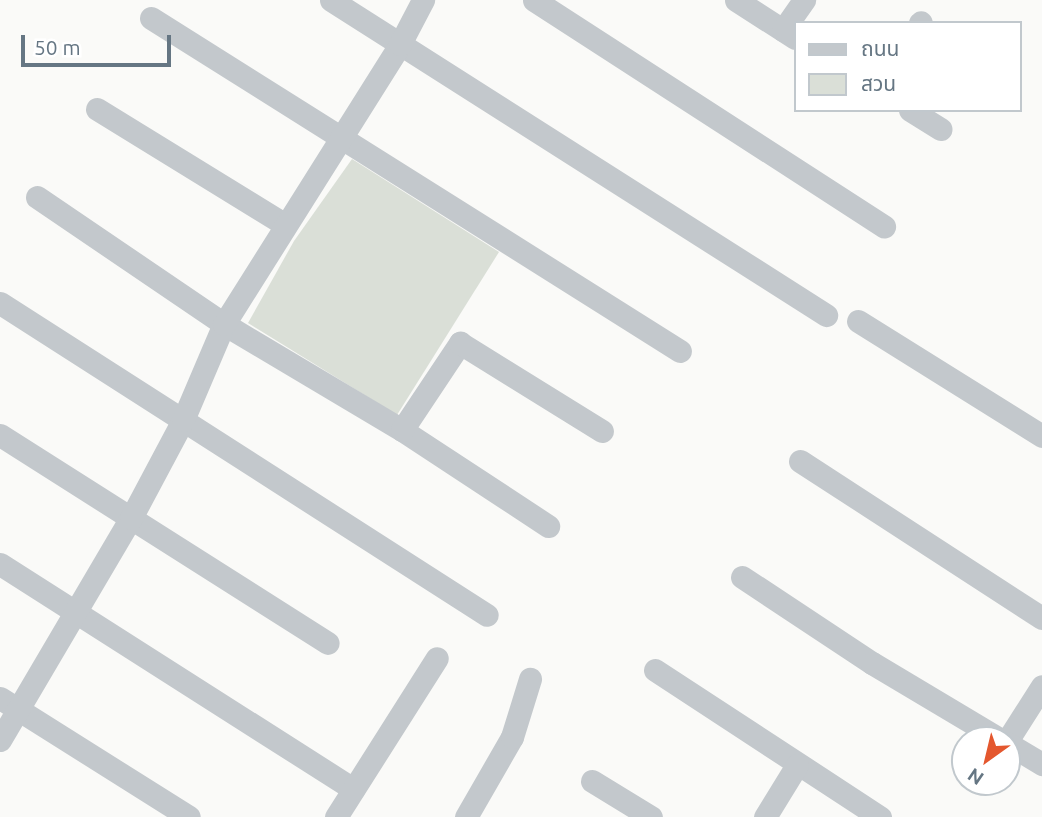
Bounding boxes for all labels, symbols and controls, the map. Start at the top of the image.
scale bar [24,21,175,65]
legend [794,21,1021,112]
text: 50 m [34,35,81,59]
text: ถนน [861,36,899,60]
text: สวน [861,71,896,95]
north arrow [951,726,1021,796]
text: N [963,764,987,790]

